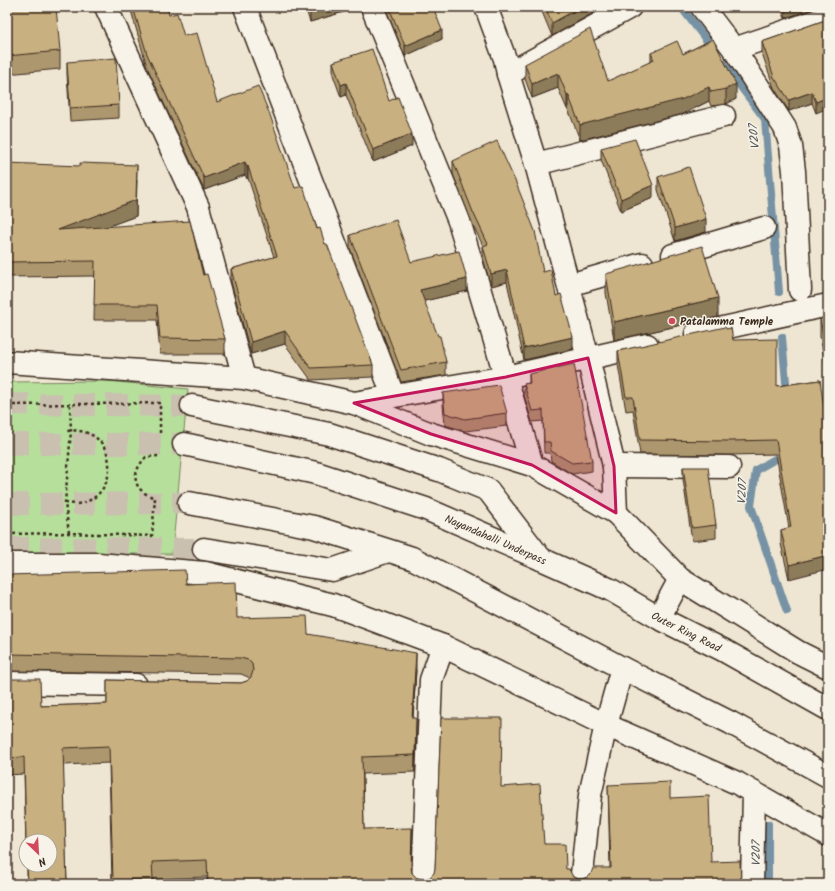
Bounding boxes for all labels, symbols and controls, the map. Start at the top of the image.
water label: V207 [743,121,765,150]
place label: Patalamma Temple [680,313,774,331]
marker: Patalamma Temple [667,316,677,326]
water label: V207 [732,477,753,505]
street label: Nayandahalli Underpass [442,510,549,570]
street label: Outer Ring Road [648,607,724,658]
north arrow [18,833,58,873]
water label: V207 [747,839,766,866]
text: N [35,852,49,871]

